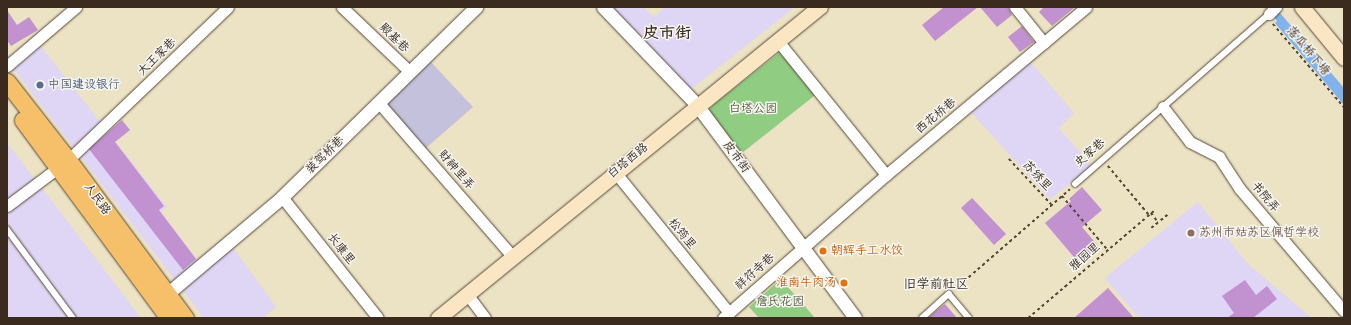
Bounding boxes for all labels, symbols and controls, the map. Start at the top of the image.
street label: 殿基巷 [376,20,412,56]
street label: 落瓜桥下塘 [1283,23,1333,79]
district label: 皮市街 [643,24,691,44]
street label: 大王家巷 [135,35,179,79]
place label: 中国建设银行 [48,78,120,92]
marker: 中国建设银行 [35,80,45,90]
street label: 西花桥巷 [913,95,959,137]
park label: 白塔公园 [729,102,777,116]
street label: 装驾桥巷 [303,133,347,177]
street label: 史家巷 [1072,136,1108,170]
street label: 皮市街 [719,138,753,176]
street label: 白塔西路 [605,140,651,182]
street label: 财神里弄 [435,147,477,193]
street label: 苏绣里 [1019,158,1055,194]
street label: 书院弄 [1248,179,1282,215]
street label: 人民路 [81,180,113,218]
street label: 松筠里 [665,215,699,253]
place label: 苏州市姑苏区佩哲学校 [1199,226,1319,240]
marker: 苏州市姑苏区佩哲学校 [1186,228,1196,238]
street label: 长康里 [324,230,358,268]
street label: 雅园里 [1067,240,1103,274]
place label: 朝辉手工水饺 [831,244,903,258]
marker: 朝辉手工水饺 [818,246,828,256]
street label: 祥符寺巷 [732,251,778,293]
place label: 淮南牛肉汤 [776,276,836,290]
district label: 旧学前社区 [904,276,968,292]
marker: 淮南牛肉汤 [839,278,849,288]
park label: 詹氏花园 [756,295,804,309]

